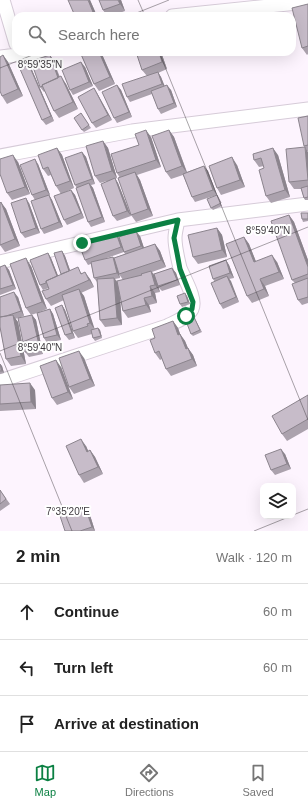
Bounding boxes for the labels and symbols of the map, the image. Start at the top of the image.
text: 8°59'35"N [18,59,62,70]
text: 8°59'40"N [246,225,290,236]
route end [73,234,91,252]
route start [177,307,195,325]
text: 8°59'40"N [18,342,62,353]
text: 7°35'20"E [46,506,90,517]

